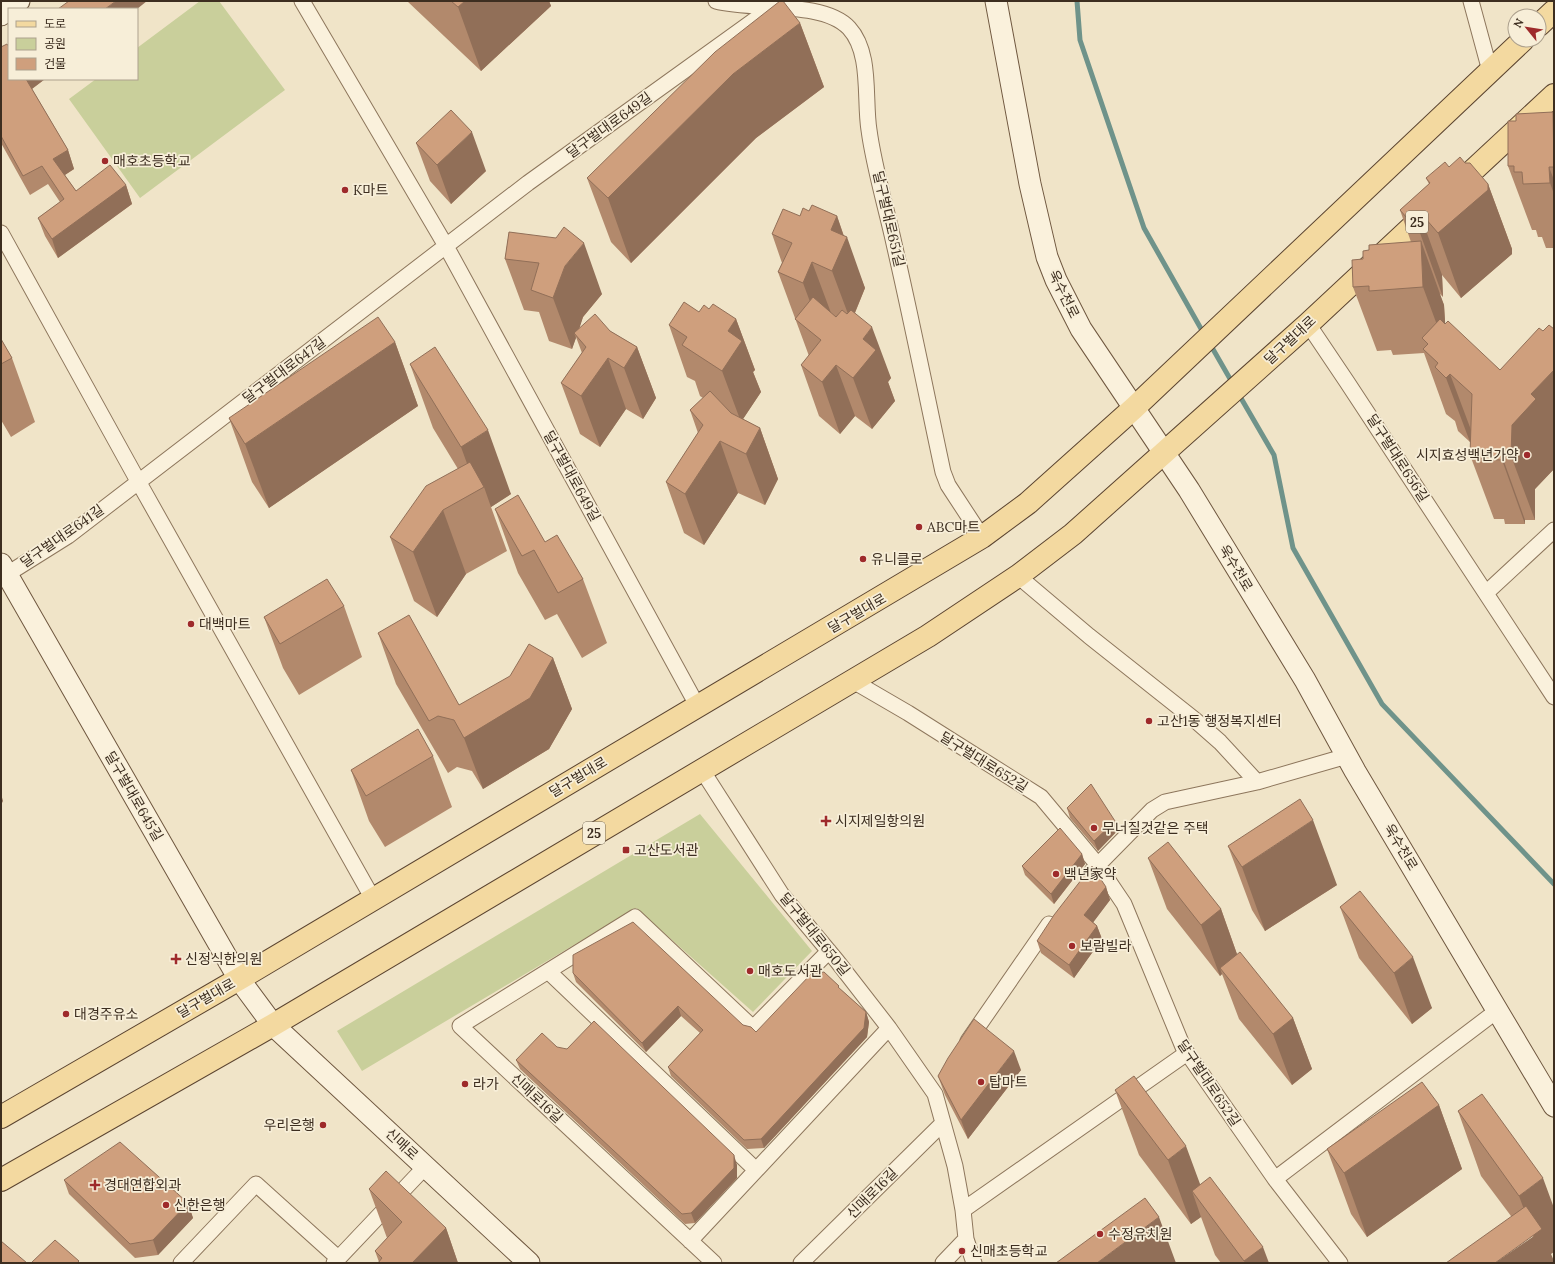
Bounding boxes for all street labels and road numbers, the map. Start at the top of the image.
street label: 달구벌대로649길 [563,88,655,162]
street label: 달구벌대로651길 [869,169,909,269]
road number: 25 [1406,211,1428,233]
street label: 욱수천로 [1045,267,1083,321]
street label: 달구벌대로 [1260,311,1320,369]
street label: 달구벌대로647길 [239,333,329,407]
street label: 달구벌대로656길 [1363,411,1433,505]
street label: 달구벌대로649길 [540,427,604,525]
street label: 달구벌대로641길 [17,501,107,571]
street label: 욱수천로 [1215,541,1257,595]
street label: 달구벌대로 [825,589,889,637]
street label: 달구벌대로652길 [937,728,1031,796]
street label: 달구벌대로645길 [101,748,167,844]
street label: 달구벌대로 [546,753,610,801]
street label: 욱수천로 [1380,820,1422,874]
road number: 25 [583,822,605,844]
street label: 달구벌대로650길 [776,889,854,979]
street label: 달구벌대로 [174,974,238,1022]
street label: 달구벌대로652길 [1173,1036,1245,1130]
street label: 신매로16길 [507,1069,567,1127]
street label: 신매로 [382,1124,422,1164]
street label: 신매로16길 [843,1164,901,1222]

